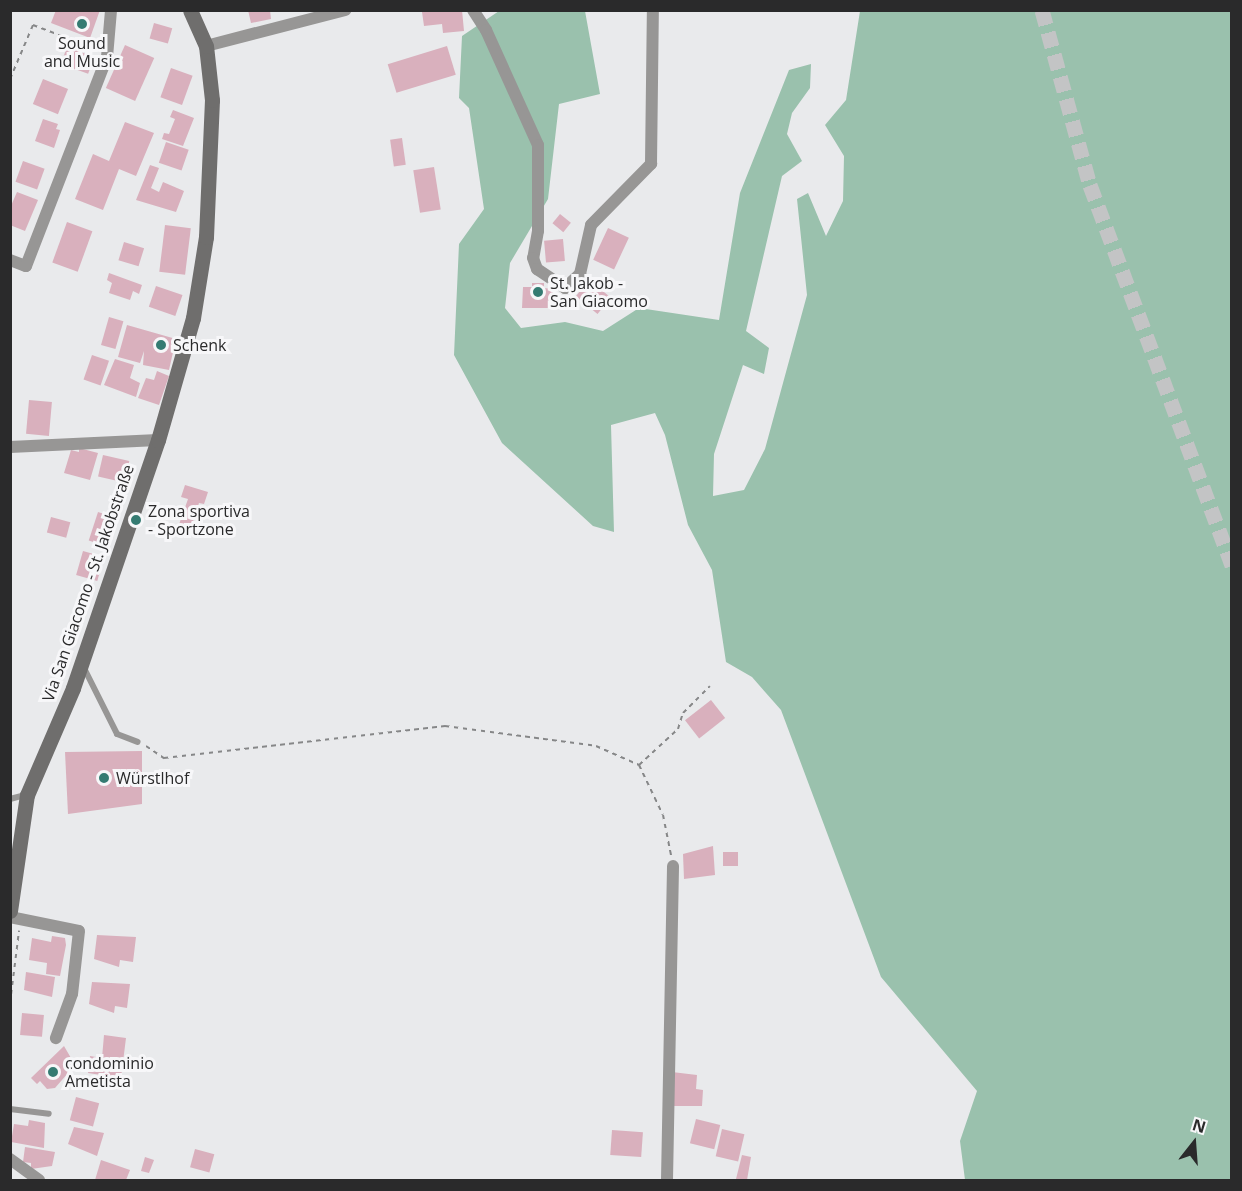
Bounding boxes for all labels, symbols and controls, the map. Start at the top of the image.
marker: Sound and Music [75,17,89,31]
place label: Sound and Music [44,33,120,71]
place label: St. Jakob - San Giacomo [550,273,648,311]
marker: St. Jakob - San Giacomo [531,285,545,299]
place label: Schenk [173,335,226,355]
marker: Schenk [154,338,168,352]
street label: Via San Giacomo - St. Jakobstraße [38,462,138,704]
place label: Zona sportiva - Sportzone [148,501,250,539]
marker: Zona sportiva - Sportzone [129,513,143,527]
place label: Würstlhof [116,768,189,788]
marker: Würstlhof [97,771,111,785]
place label: condominio Ametista [65,1053,154,1091]
marker: condominio Ametista [46,1065,60,1079]
north arrow [1164,1113,1224,1173]
text: N [1190,1113,1209,1138]

